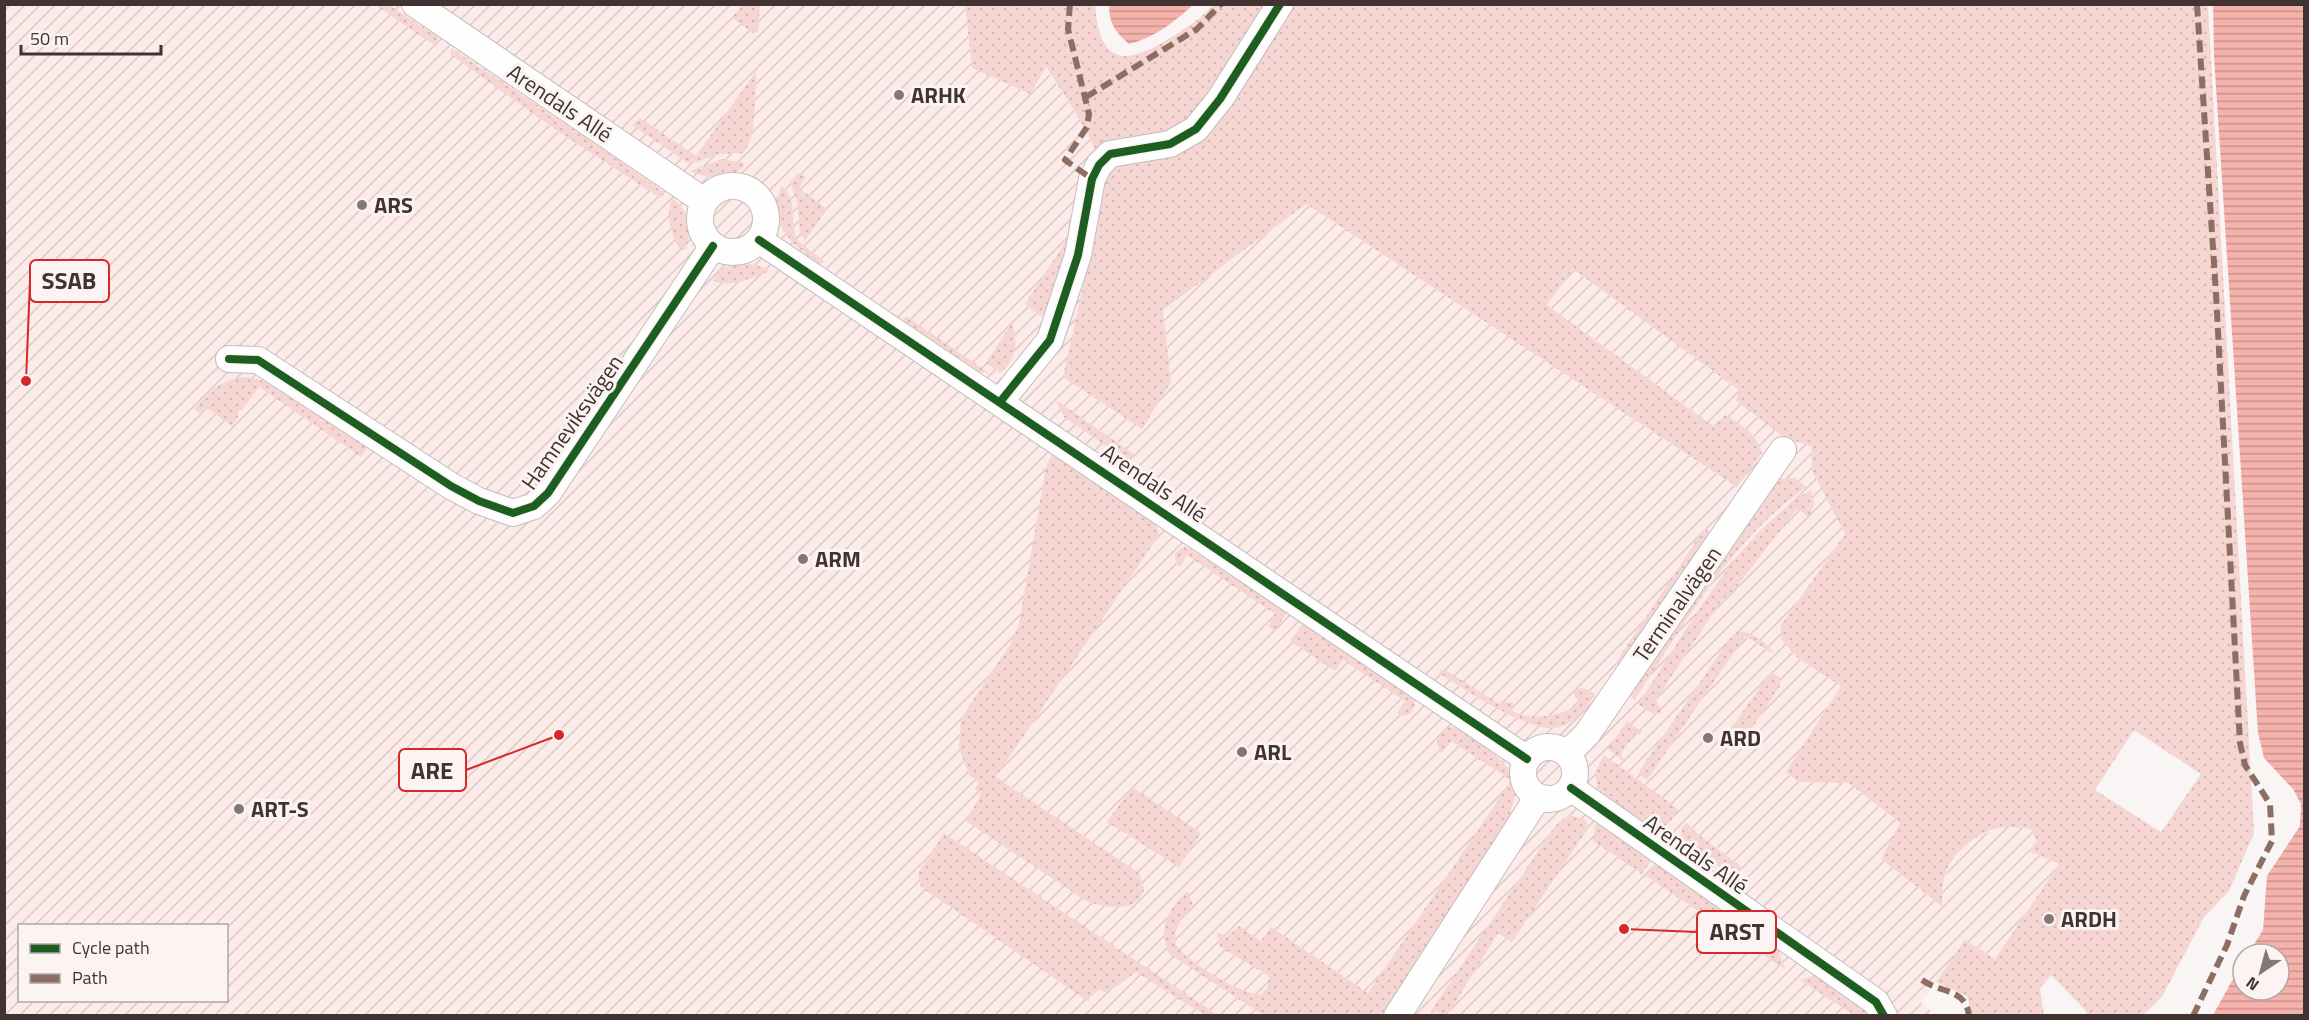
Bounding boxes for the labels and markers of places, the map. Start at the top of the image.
place label: ARHK [911,78,966,112]
marker: ARHK [892,88,906,102]
place label: ARS [374,188,413,222]
marker: ARS [355,198,369,212]
callout: SSAB [30,260,109,302]
place label: ARM [815,542,861,576]
marker: ARM [796,552,810,566]
place label: ARD [1720,721,1761,755]
marker: ARD [1701,731,1715,745]
place label: ARL [1254,735,1292,769]
marker: ARL [1235,745,1249,759]
callout: ARE [399,749,466,791]
place label: ART-S [251,792,309,826]
marker: ART-S [232,802,246,816]
place label: ARDH [2061,902,2117,936]
callout: ARST [1697,911,1776,953]
marker: ARDH [2042,912,2056,926]

